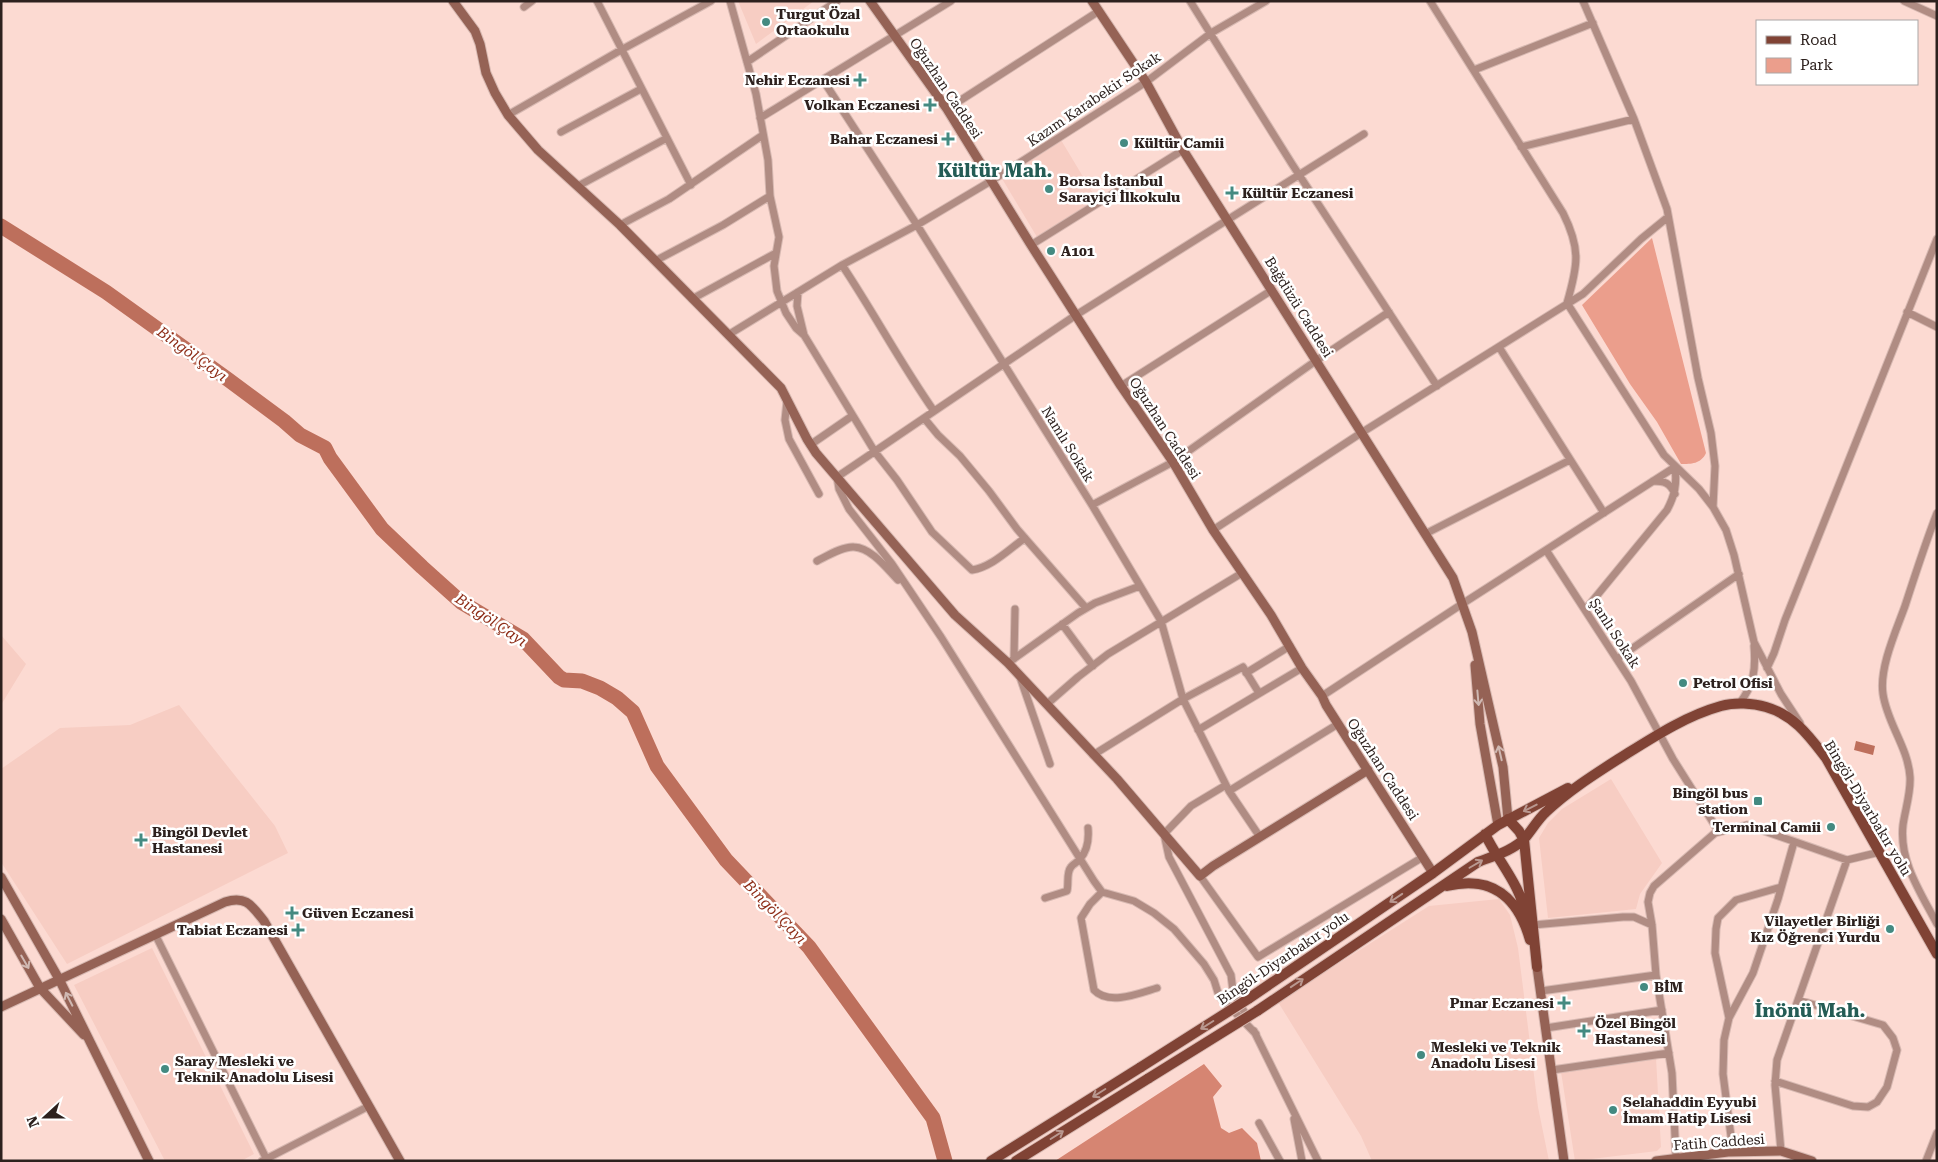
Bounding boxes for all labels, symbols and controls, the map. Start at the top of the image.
place label: Turgut Özal Ortaokulu [776,6,861,38]
marker: Turgut Özal Ortaokulu [760,16,772,28]
legend [1756,20,1918,85]
text: Road [1800,31,1837,49]
street label: Oğuzhan Caddesi [906,35,986,142]
street label: Kazım Karabekir Sokak [1024,48,1164,150]
text: Park [1800,56,1834,74]
place label: Nehir Eczanesi [745,72,850,88]
marker: Nehir Eczanesi [854,74,866,86]
place label: Volkan Eczanesi [804,97,920,113]
marker: Volkan Eczanesi [924,99,936,111]
place label: Bahar Eczanesi [830,131,938,147]
marker: Bahar Eczanesi [942,133,954,145]
place label: Kültür Camii [1134,135,1224,151]
marker: Kültür Camii [1118,137,1130,149]
district label: Kültür Mah. [937,159,1053,182]
place label: Borsa İstanbul Sarayiçi İlkokulu [1059,173,1180,205]
marker: Borsa İstanbul Sarayiçi İlkokulu [1043,183,1055,195]
place label: Kültür Eczanesi [1242,185,1354,201]
marker: Kültür Eczanesi [1226,187,1238,199]
place label: A101 [1061,243,1095,259]
marker: A101 [1045,245,1057,257]
street label: Bağdüzü Caddesi [1262,254,1337,361]
water label: Bingöl Çayı [153,322,231,386]
street label: Oğuzhan Caddesi [1126,374,1204,482]
street label: Namlı Sokak [1038,403,1098,485]
water label: Bingöl Çayı [451,589,530,651]
street label: Şanlı Sokak [1587,595,1644,671]
place label: Petrol Ofisi [1693,675,1773,691]
marker: Petrol Ofisi [1677,677,1689,689]
one-way arrow [1473,690,1482,706]
street label: Oğuzhan Caddesi [1344,715,1422,823]
street label: Bingöl-Diyarbakır yolu [1821,737,1915,879]
one-way arrow [1495,746,1504,762]
place label: Bingöl bus station [1672,785,1749,817]
marker: Bingöl bus station [1752,795,1764,807]
one-way arrow [1523,803,1538,813]
place label: Terminal Camii [1713,819,1821,835]
marker: Terminal Camii [1825,821,1837,833]
place label: Bingöl Devlet Hastanesi [152,824,248,856]
marker: Bingöl Devlet Hastanesi [134,833,148,847]
one-way arrow [1468,859,1483,869]
water label: Bingöl Çayı [739,876,810,948]
one-way arrow [1389,893,1403,903]
place label: Güven Eczanesi [302,905,414,921]
marker: Güven Eczanesi [286,907,298,919]
street label: Bingöl-Diyarbakır yolu [1214,908,1352,1008]
place label: Vilayetler Birliği Kız Öğrenci Yurdu [1750,913,1880,945]
place label: Tabiat Eczanesi [177,922,288,938]
marker: Vilayetler Birliği Kız Öğrenci Yurdu [1884,923,1896,935]
marker: Tabiat Eczanesi [292,924,304,936]
one-way arrow [21,954,31,968]
one-way arrow [1290,978,1304,989]
place label: BİM [1654,979,1684,995]
marker: BİM [1638,981,1650,993]
one-way arrow [64,991,74,1006]
place label: Pınar Eczanesi [1450,995,1554,1011]
marker: Pınar Eczanesi [1558,997,1570,1009]
district label: İnönü Mah. [1755,999,1865,1022]
place label: Özel Bingöl Hastanesi [1595,1015,1676,1047]
one-way arrow [1200,1020,1214,1030]
marker: Özel Bingöl Hastanesi [1577,1024,1591,1038]
place label: Mesleki ve Teknik Anadolu Lisesi [1431,1039,1561,1071]
marker: Mesleki ve Teknik Anadolu Lisesi [1415,1049,1427,1061]
place label: Saray Mesleki ve Teknik Anadolu Lisesi [175,1053,334,1085]
marker: Saray Mesleki ve Teknik Anadolu Lisesi [159,1063,171,1075]
one-way arrow [1093,1088,1107,1098]
north arrow [20,1092,70,1142]
place label: Selahaddin Eyyubi İmam Hatip Lisesi [1623,1094,1757,1126]
marker: Selahaddin Eyyubi İmam Hatip Lisesi [1607,1104,1619,1116]
text: N [23,1114,42,1130]
one-way arrow [1050,1130,1064,1141]
street label: Fatih Caddesi [1673,1131,1766,1153]

